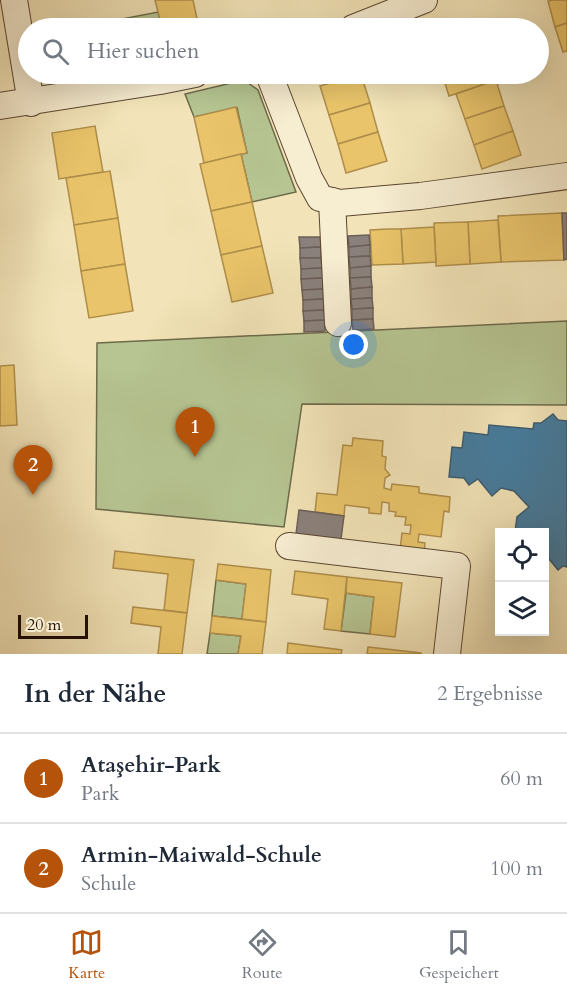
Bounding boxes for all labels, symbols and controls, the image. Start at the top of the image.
search box [18,18,549,84]
icon: search [39,35,72,68]
text: Hier suchen [87,36,200,66]
your location [339,330,368,359]
pin: 1 [176,408,214,457]
pin: 2 [14,446,52,495]
map controls [495,528,549,636]
button: locate [495,528,549,582]
button: layers [495,582,549,636]
scale bar [18,612,88,640]
text: 20 m [27,614,61,636]
text: In der Nähe [24,676,166,711]
text: 2 Ergebnisse [437,680,543,707]
text: Ataşehir-Park [81,750,221,780]
text: 1 [38,765,49,792]
text: 60 m [500,765,543,792]
text: Park [81,780,119,807]
text: Armin-Maiwald-Schule [81,840,322,870]
text: 2 [38,855,49,882]
text: 100 m [490,855,543,882]
text: Schule [81,870,136,897]
tab: Karte [68,926,105,984]
tab: Route [242,926,283,984]
tab: Gespeichert [419,926,499,984]

